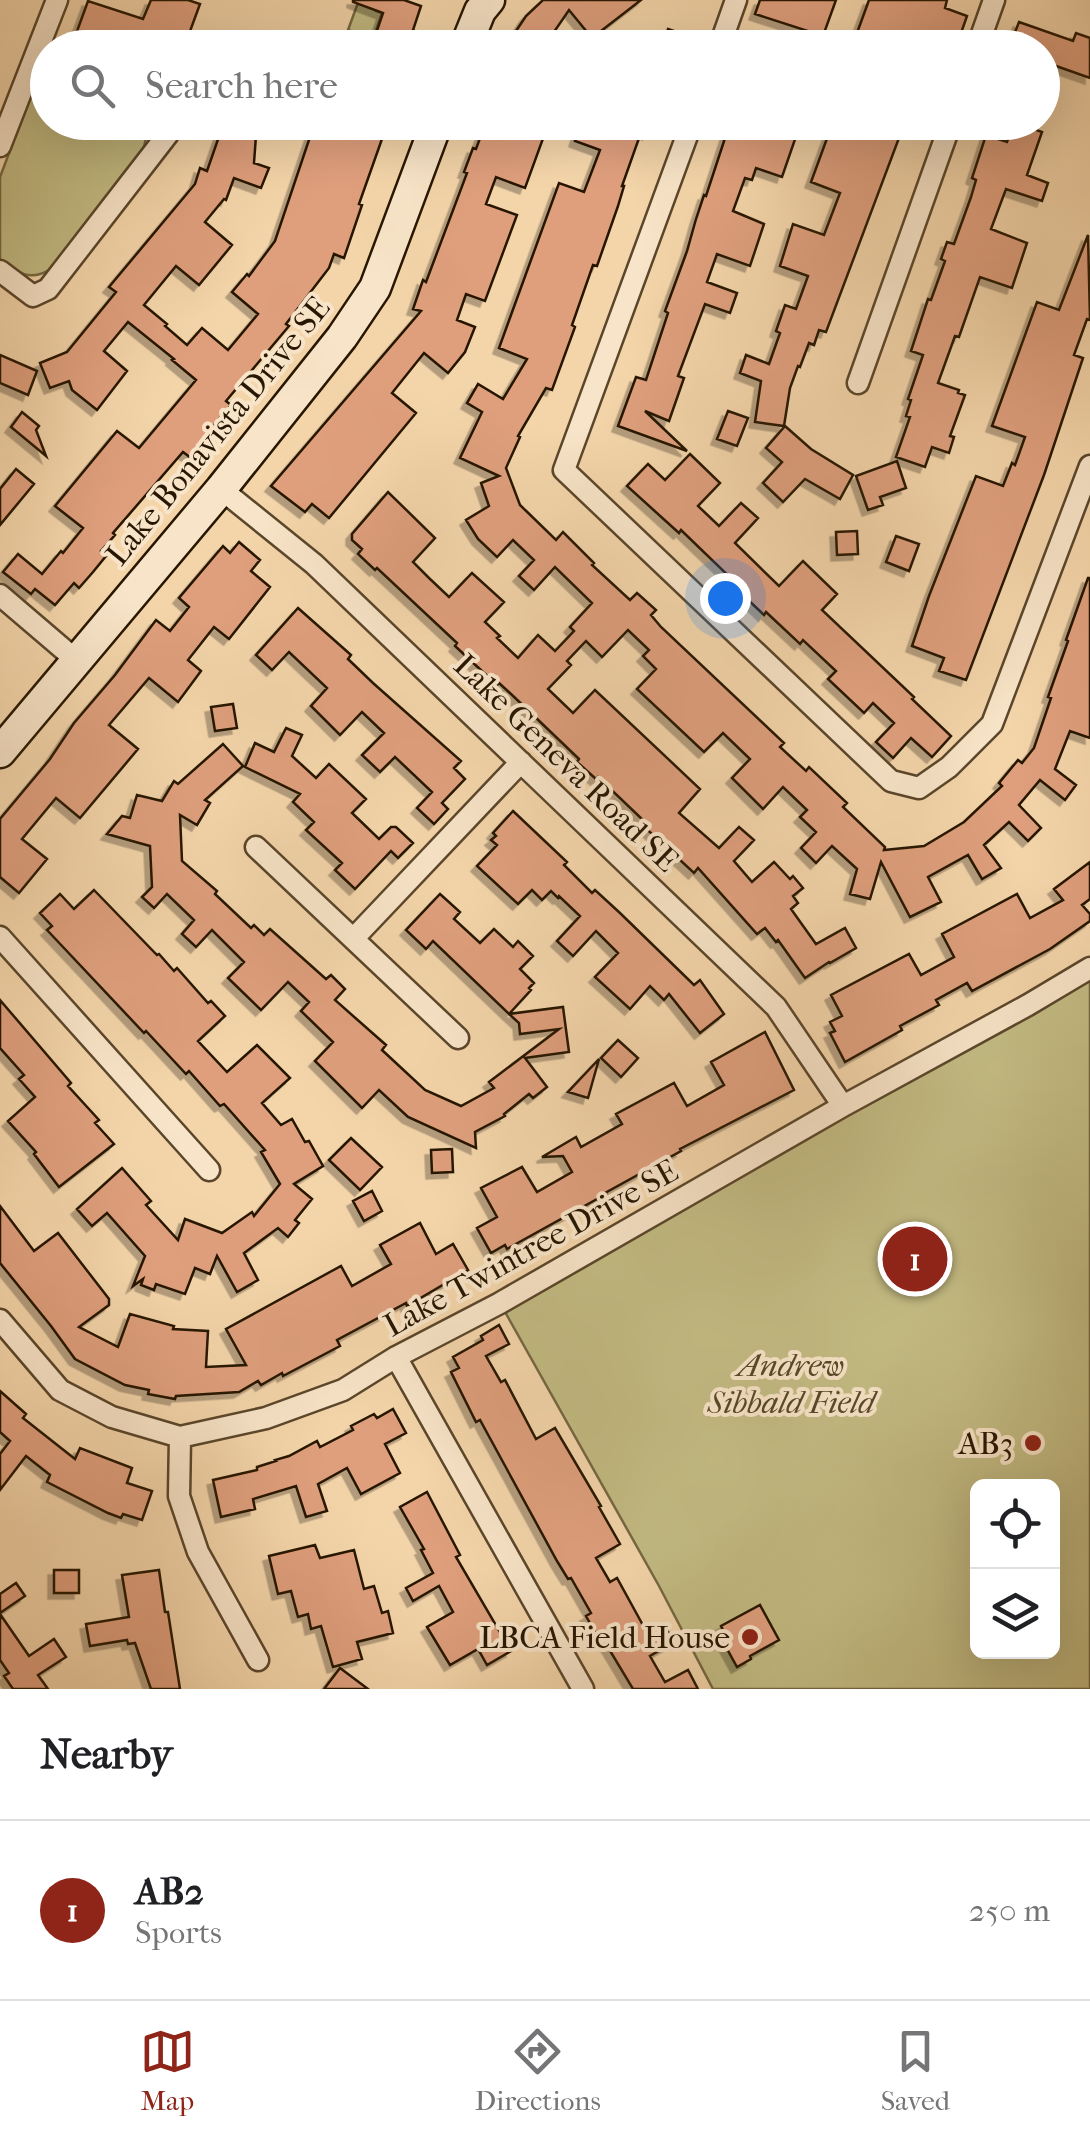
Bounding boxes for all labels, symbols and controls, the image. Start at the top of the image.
search box [30,30,1060,140]
icon: search [65,58,120,113]
text: Search here [145,63,338,108]
street label: Lake Bonavista Drive SE [99,290,337,572]
your location [700,573,751,624]
street label: Lake Geneva Road SE [446,647,686,879]
street label: Lake Twintree Drive SE [378,1152,684,1344]
pin: 1 [882,1222,948,1296]
park label: Andrew Sibbald Field [707,1347,878,1421]
place label: AB3 [956,1425,1013,1462]
marker: AB3 [1022,1432,1044,1454]
map controls [970,1479,1060,1659]
button: locate [970,1479,1060,1569]
button: layers [970,1569,1060,1659]
place label: LBCA Field House [479,1619,730,1656]
marker: LBCA Field House [739,1626,761,1648]
text: Nearby [40,1730,172,1779]
text: AB2 [135,1869,204,1914]
text: 1 [67,1892,78,1929]
text: 250 m [969,1892,1050,1929]
text: Sports [135,1914,222,1951]
tab: Map [140,2024,195,2117]
tab: Directions [475,2024,601,2117]
tab: Saved [881,2024,950,2117]

